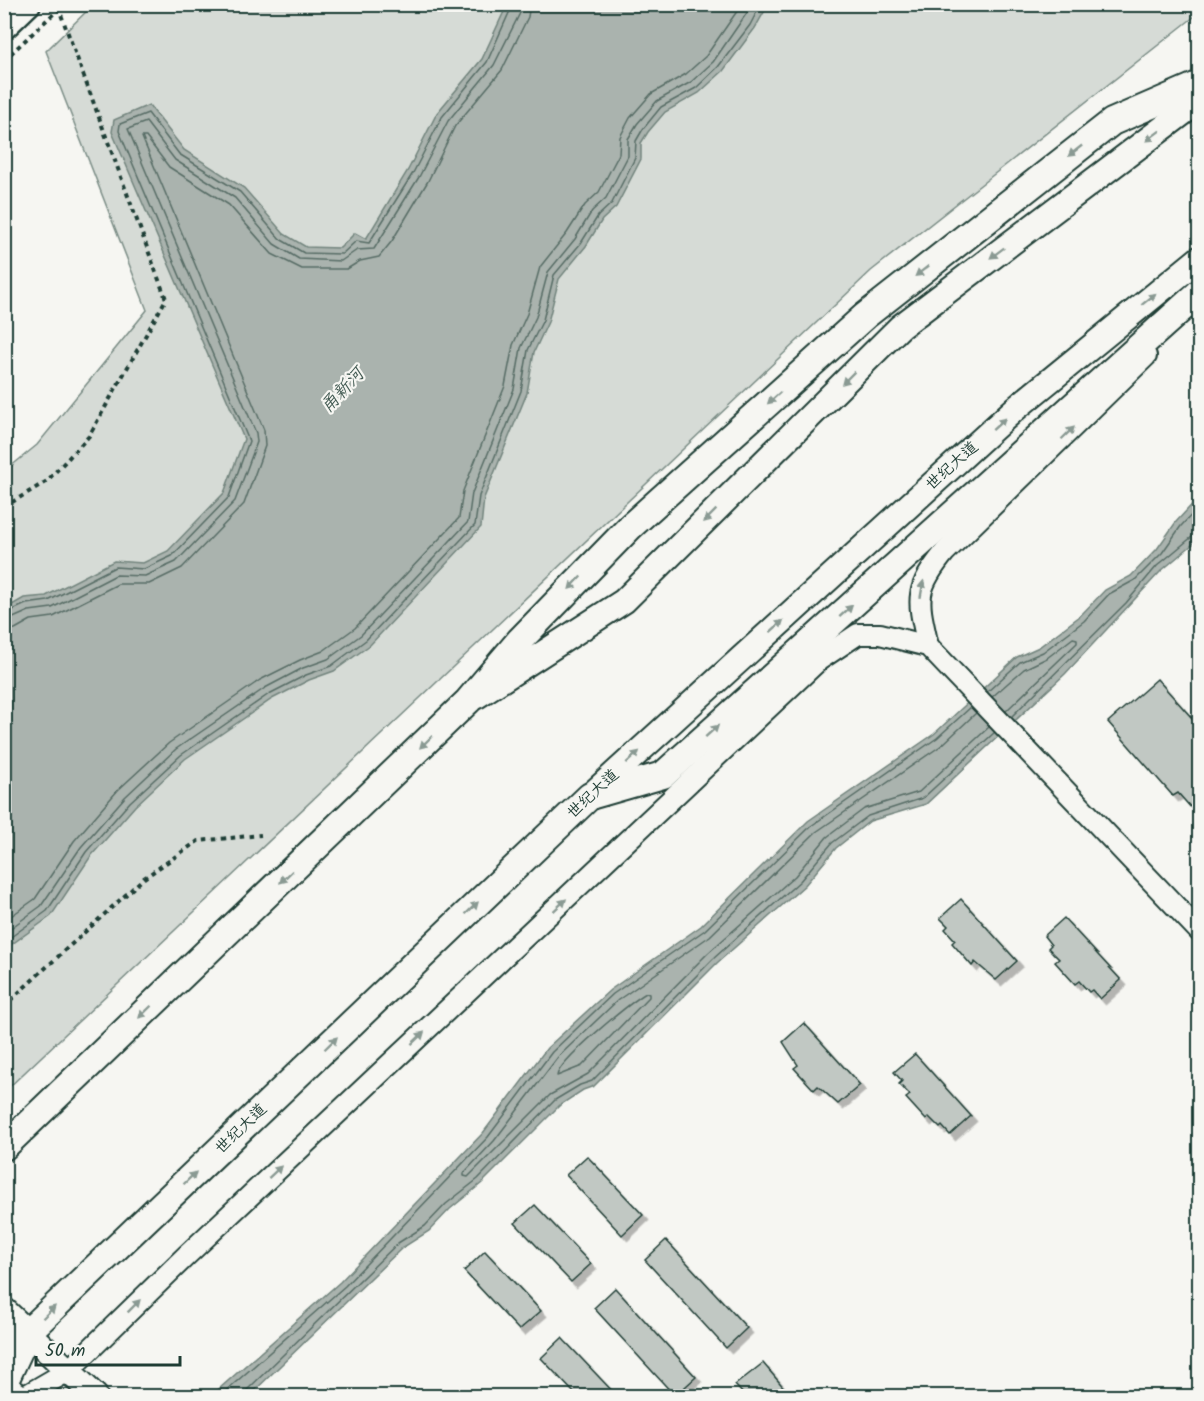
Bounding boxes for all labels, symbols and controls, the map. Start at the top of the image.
one-way arrow [1145,129,1160,141]
one-way arrow [1067,144,1083,157]
one-way arrow [990,247,1006,259]
one-way arrow [914,265,929,277]
one-way arrow [1141,293,1156,306]
water label: 甬新河 [314,359,374,421]
one-way arrow [841,371,855,385]
one-way arrow [766,391,781,405]
one-way arrow [992,417,1006,431]
one-way arrow [1060,426,1074,440]
street label: 世纪大道 [920,435,984,497]
one-way arrow [703,508,717,522]
one-way arrow [568,576,582,590]
one-way arrow [918,580,927,599]
one-way arrow [838,605,853,618]
one-way arrow [770,619,784,633]
one-way arrow [705,724,720,738]
one-way arrow [420,734,434,748]
one-way arrow [625,751,640,764]
street label: 世纪大道 [561,763,625,825]
one-way arrow [278,870,293,884]
one-way arrow [552,898,567,912]
one-way arrow [465,902,479,916]
one-way arrow [138,1005,153,1019]
one-way arrow [410,1031,425,1045]
one-way arrow [324,1036,339,1050]
street label: 世纪大道 [209,1098,273,1160]
one-way arrow [268,1165,282,1179]
one-way arrow [183,1171,197,1185]
one-way arrow [127,1300,141,1314]
one-way arrow [41,1305,56,1319]
scale bar [36,1329,180,1367]
text: 50 m [45,1337,85,1366]

